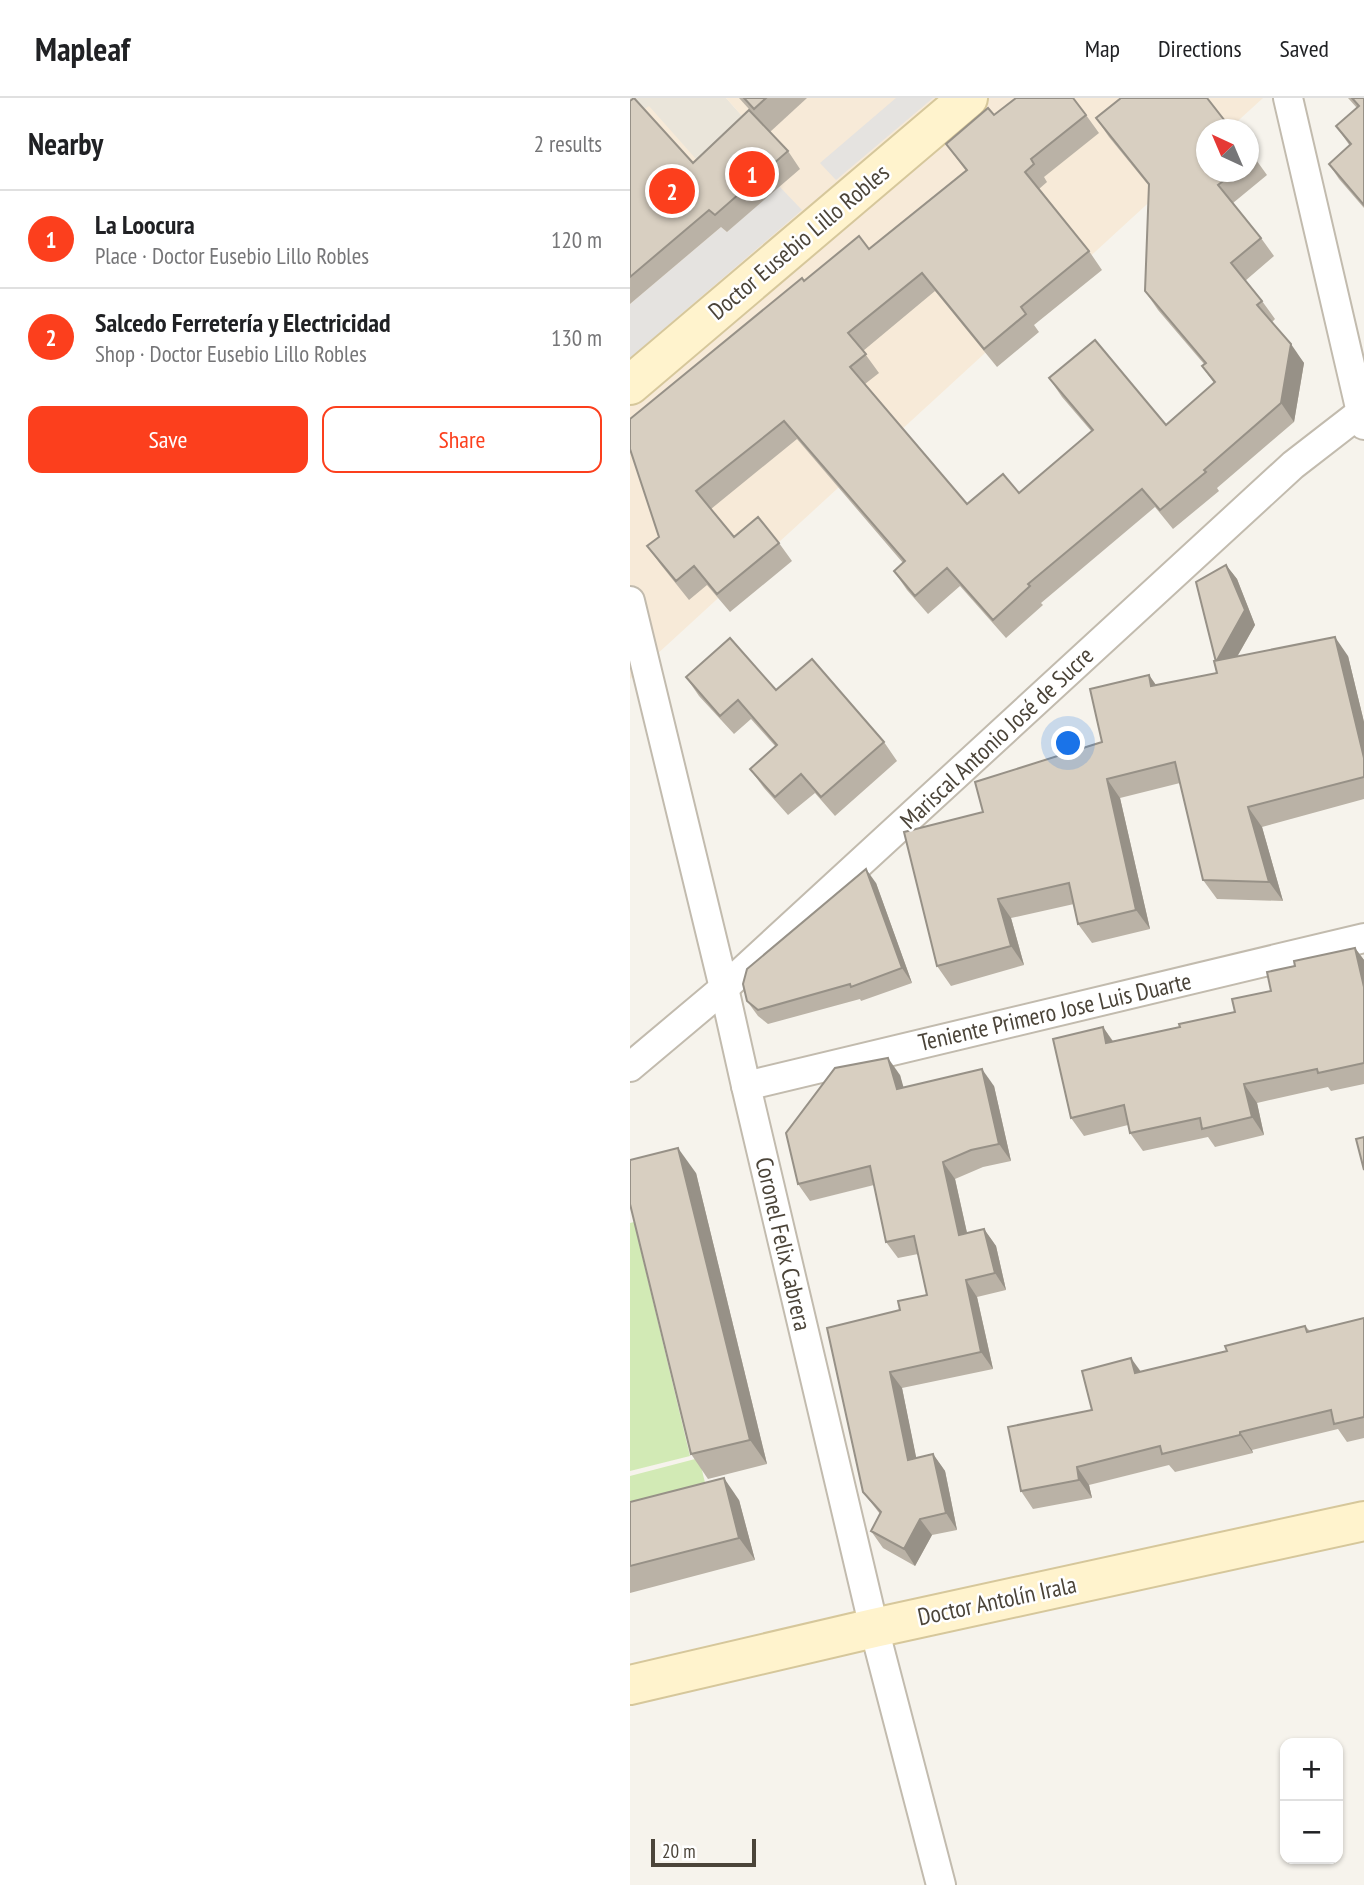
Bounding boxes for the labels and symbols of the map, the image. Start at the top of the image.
north arrow [1196,119,1259,182]
pin: 1 [729,148,775,200]
street label: Doctor Eusebio Lillo Robles [702,157,895,326]
pin: 2 [649,165,695,217]
street label: Mariscal Antonio José de Sucre [893,640,1100,835]
your location [1051,726,1085,760]
street label: Teniente Primero Jose Luis Duarte [915,965,1194,1058]
street label: Coronel Felix Cabrera [748,1154,819,1334]
street label: Doctor Antolín Irala [915,1569,1079,1632]
scale bar [651,1836,756,1868]

